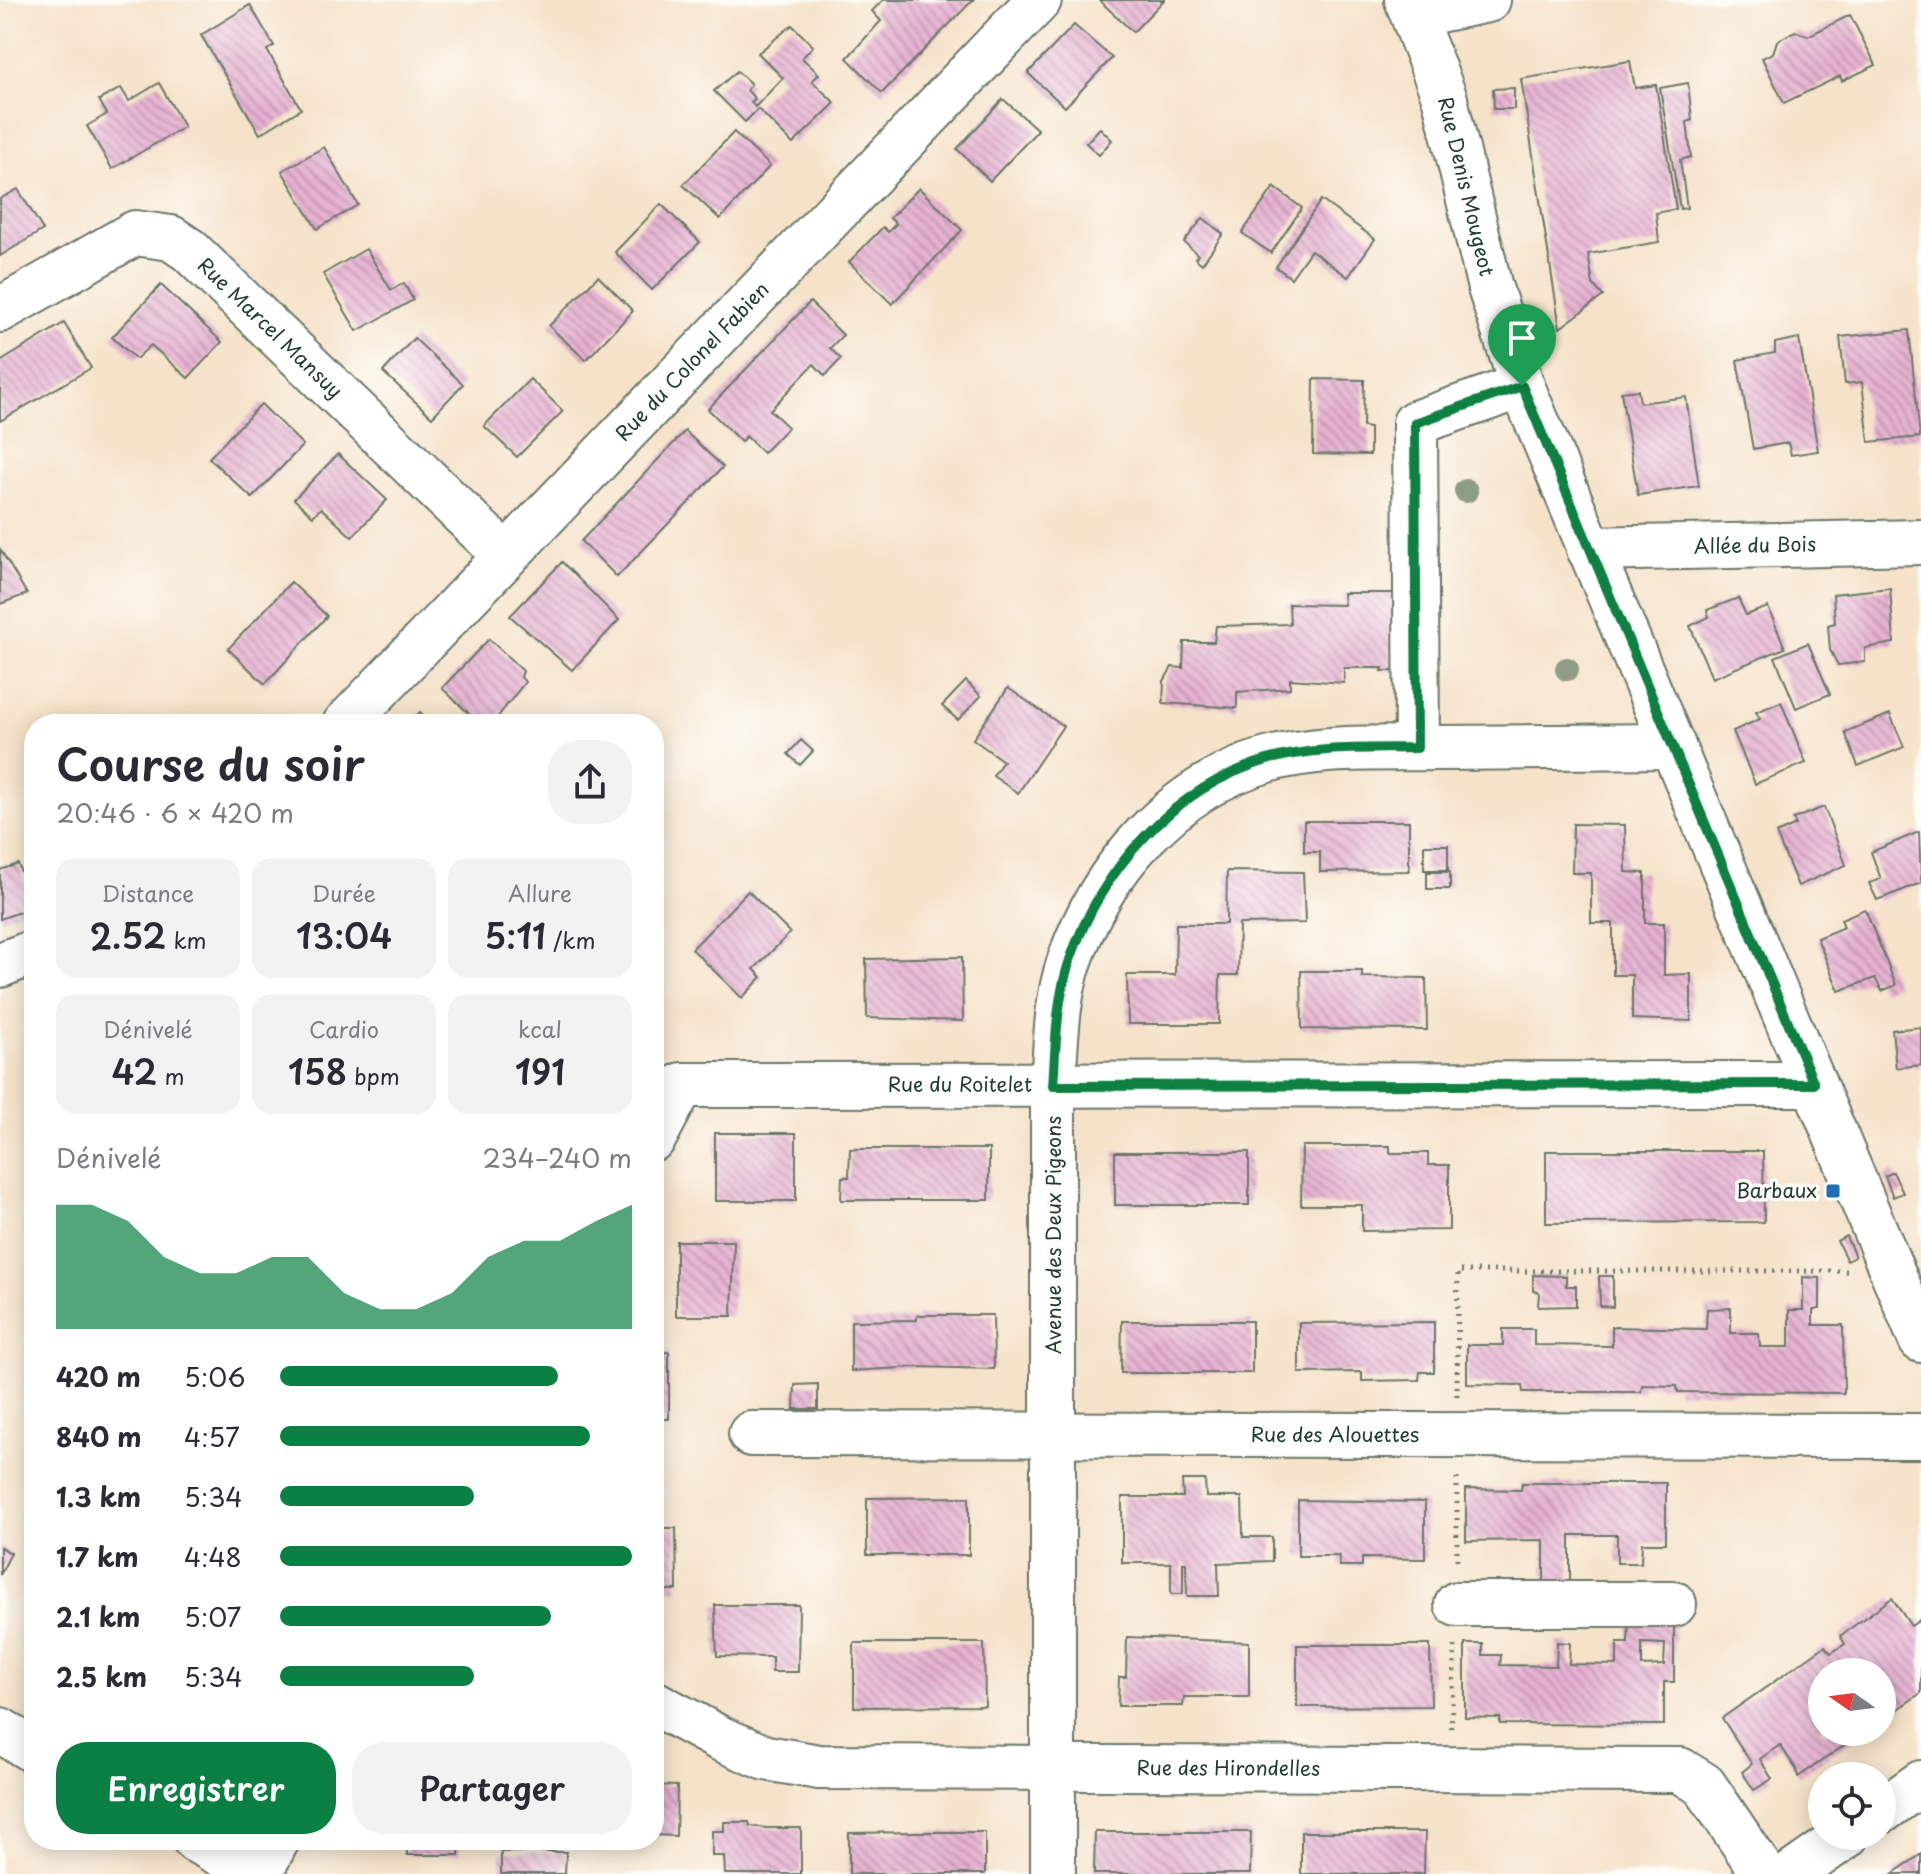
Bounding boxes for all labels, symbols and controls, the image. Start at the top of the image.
street label: Rue Denis Mougeot [1431,94,1503,279]
street label: Rue Marcel Mansuy [191,250,350,405]
street label: Rue du Colonel Fabien [608,275,775,447]
pin [1488,304,1556,386]
icon: arrive [1500,316,1544,360]
street label: Allée du Bois [1693,528,1816,561]
text: Course du soir [56,730,365,796]
button: share [548,740,632,824]
text: 20:46 · 6 × 420 m [56,793,294,832]
text: Distance [102,876,194,909]
text: Durée [312,876,376,909]
text: Allure [508,876,572,909]
text: 2.52 [90,909,166,961]
text: 13:04 [296,909,392,961]
text: 5:11 [485,909,546,961]
text: km [166,923,206,956]
text: /km [546,923,595,956]
text: Dénivelé [103,1012,193,1045]
text: Cardio [309,1012,379,1045]
text: kcal [518,1012,562,1045]
text: 42 [112,1045,157,1097]
text: 158 [288,1045,347,1097]
text: 191 [515,1045,565,1097]
text: m [157,1059,184,1092]
text: bpm [347,1059,400,1092]
street label: Rue du Roitelet [888,1069,1032,1099]
street label: Avenue des Deux Pigeons [1038,1116,1068,1354]
text: Dénivelé [56,1138,161,1177]
text: 234–240 m [483,1138,632,1177]
place label: Barbaux [1736,1175,1817,1205]
marker: Barbaux [1824,1182,1842,1200]
text: 420 m [56,1357,141,1396]
text: 5:06 [184,1357,245,1396]
text: 840 m [56,1417,141,1456]
text: 4:57 [184,1417,240,1456]
street label: Rue des Alouettes [1251,1419,1419,1449]
text: 1.3 km [56,1477,141,1516]
text: 5:34 [184,1477,243,1516]
text: 1.7 km [56,1537,139,1576]
text: 4:48 [184,1537,242,1576]
text: 2.1 km [56,1597,140,1636]
text: 5:07 [184,1597,241,1636]
text: 2.5 km [56,1657,147,1696]
text: 5:34 [184,1657,243,1696]
north arrow [1808,1658,1896,1746]
map controls [1808,1658,1896,1850]
button: Enregistrer [56,1742,336,1834]
button: Partager [352,1742,632,1834]
street label: Rue des Hirondelles [1136,1752,1320,1783]
button: locate [1808,1762,1896,1850]

